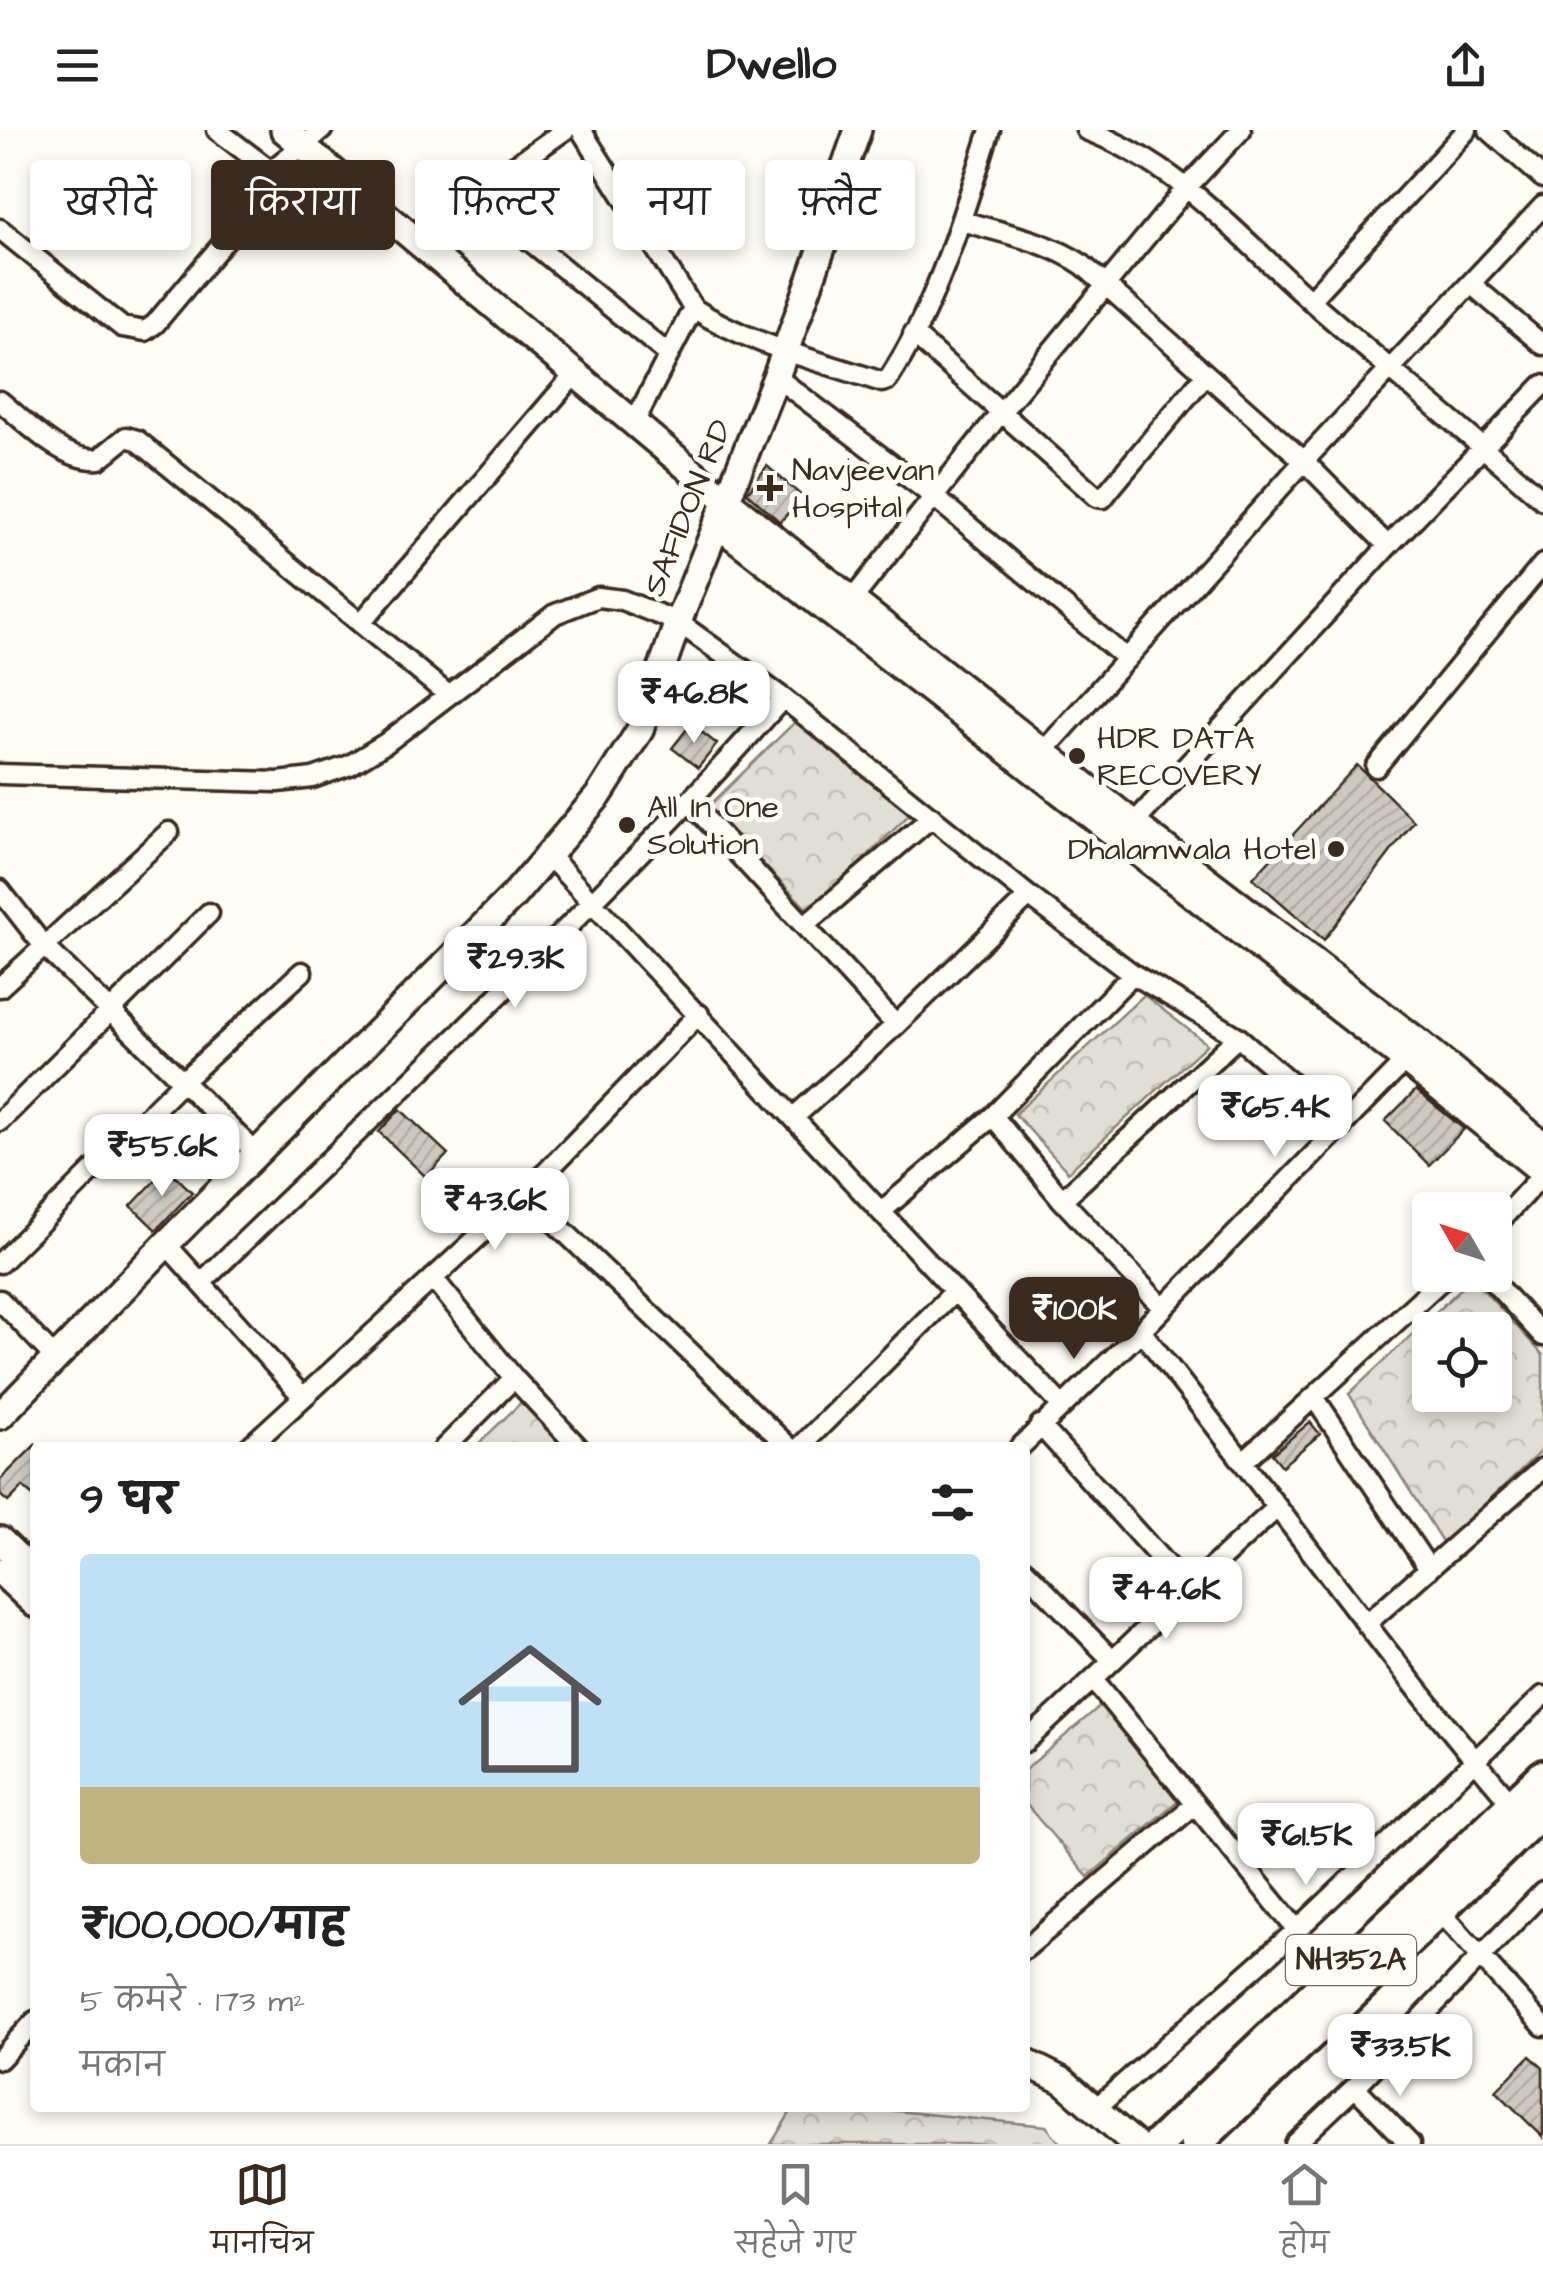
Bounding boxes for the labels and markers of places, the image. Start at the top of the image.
place label: Navjeevan Hospital [792,448,934,530]
marker: Navjeevan Hospital [757,475,783,501]
pin: ₹46.8K [613,661,775,746]
place label: HDR DATA RECOVERY [1097,716,1262,798]
marker: HDR DATA RECOVERY [1066,745,1088,767]
place label: All In One Solution [647,785,779,867]
marker: All In One Solution [616,814,638,836]
place label: Dhalamwala Hotel [1068,827,1316,872]
marker: Dhalamwala Hotel [1325,838,1347,860]
pin: ₹29.3K [434,926,596,1011]
pin: ₹65.4K [1194,1075,1356,1160]
pin: ₹55.6K [81,1114,243,1199]
pin: ₹43.6K [414,1168,576,1253]
pin: ₹100K [1004,1277,1144,1362]
pin: ₹44.6K [1085,1557,1247,1642]
pin: ₹61.5K [1225,1803,1387,1888]
pin: ₹33.5K [1319,2014,1481,2099]

